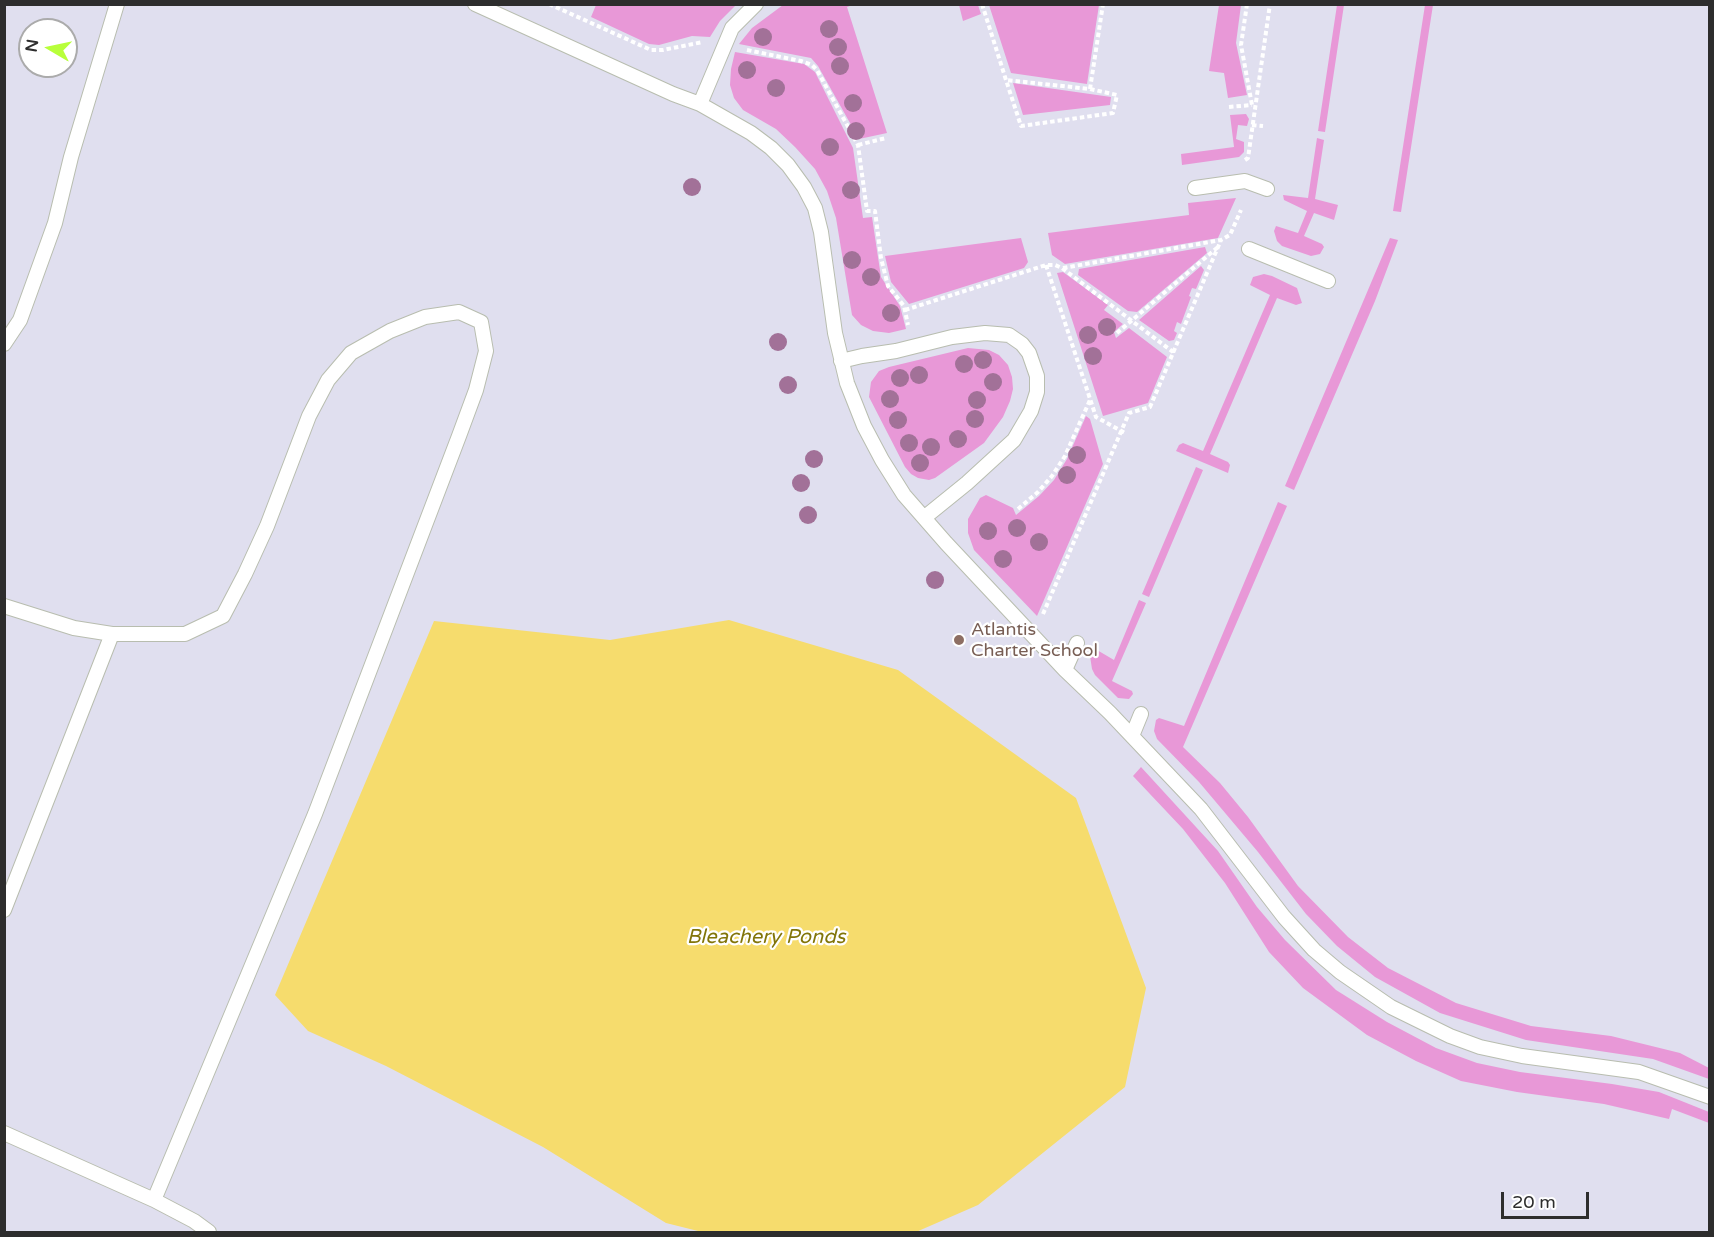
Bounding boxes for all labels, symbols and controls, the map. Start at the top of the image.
north arrow [18,18,78,78]
text: N [21,38,43,53]
place label: Atlantis Charter School [971,619,1098,662]
marker: Atlantis Charter School [952,633,966,647]
water label: Bleachery Ponds [687,926,845,950]
scale bar [1504,1180,1592,1218]
text: 20 m [1512,1191,1556,1213]

